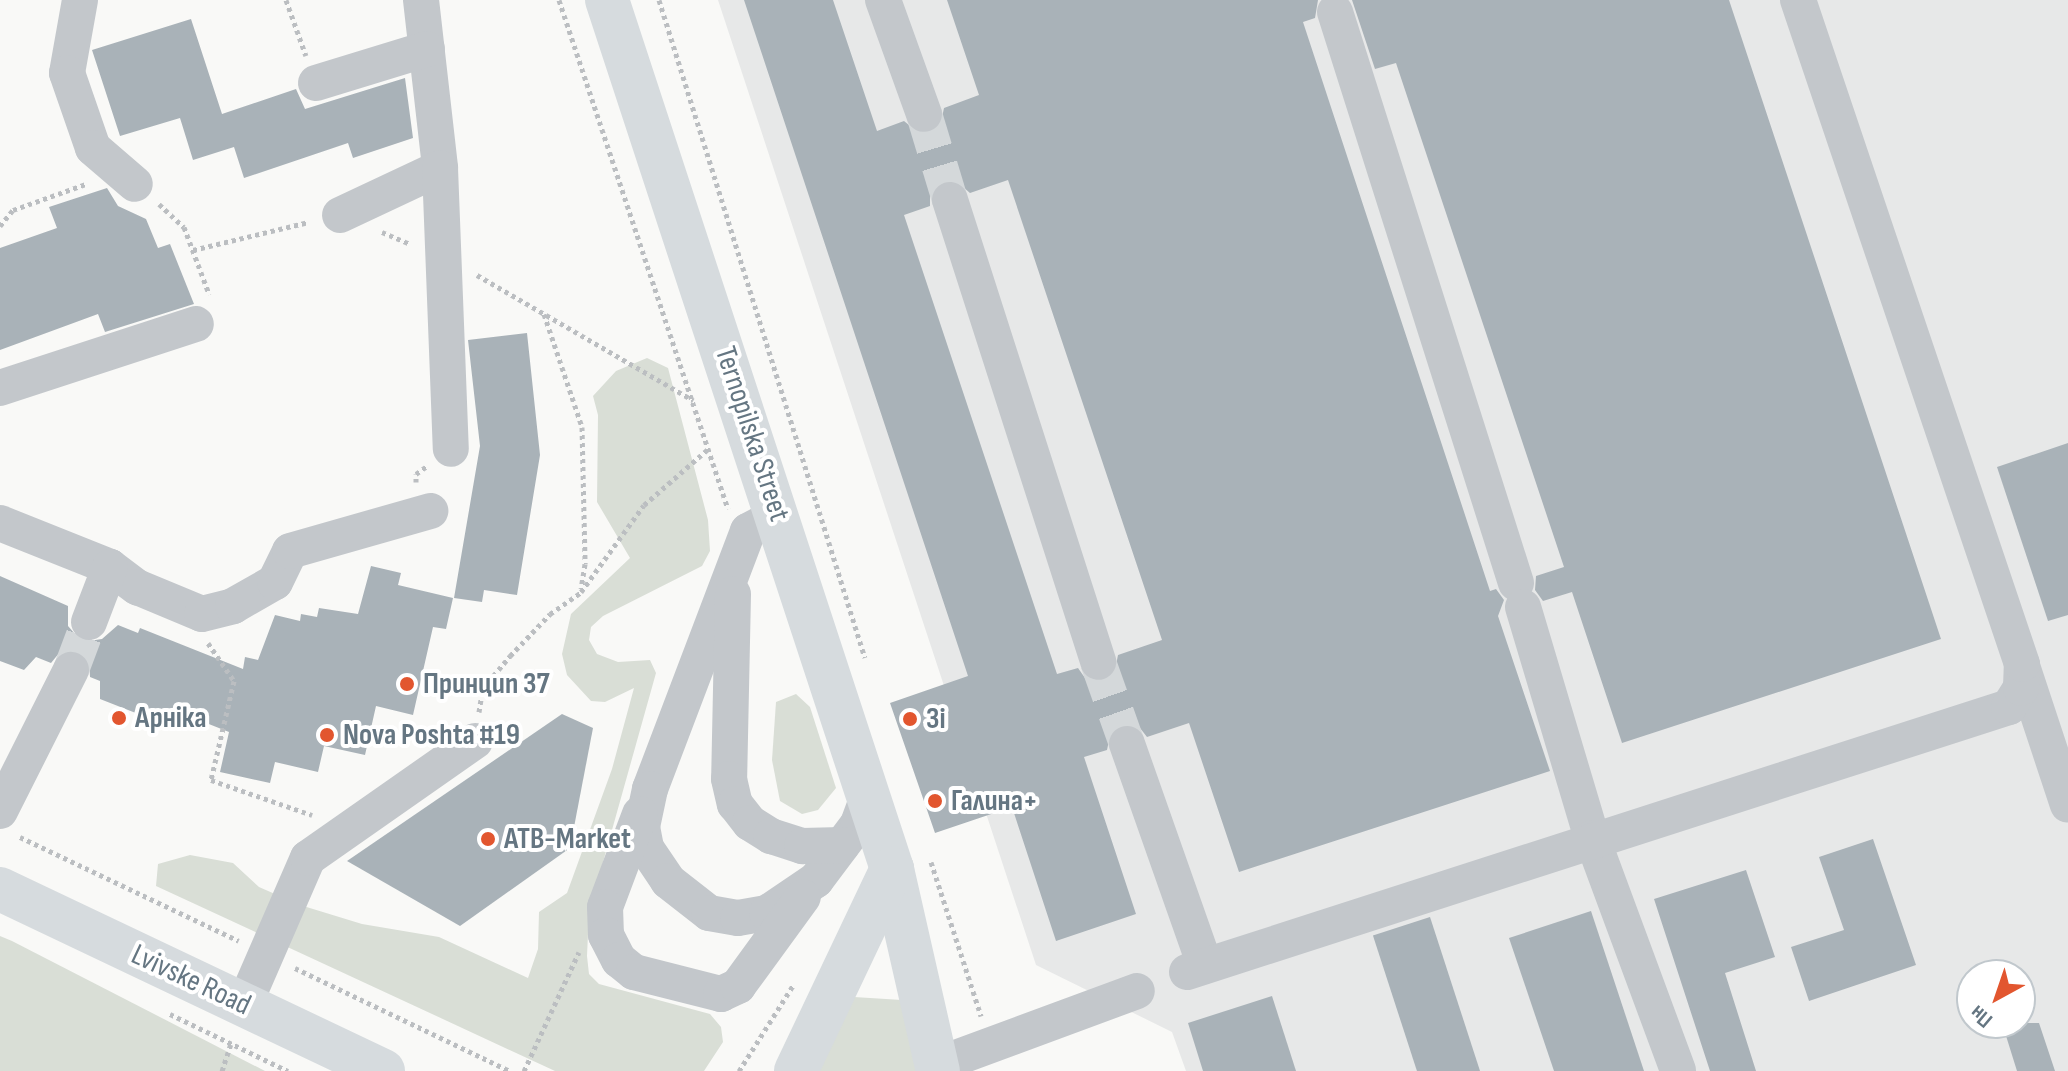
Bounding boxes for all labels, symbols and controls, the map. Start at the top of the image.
street label: Ternopilska Street [707,342,797,526]
place label: Принцип 37 [423,666,549,702]
marker: Принцип 37 [398,675,416,693]
place label: Арніка [135,700,207,736]
place label: 3i [926,701,946,737]
marker: Арніка [110,709,128,727]
marker: 3i [901,710,919,728]
place label: Nova Poshta #19 [343,717,520,753]
marker: Nova Poshta #19 [318,726,336,744]
place label: Галина+ [951,783,1038,819]
marker: Галина+ [926,792,944,810]
place label: ATB-Market [504,821,631,857]
marker: ATB-Market [479,830,497,848]
street label: Lvivske Road [125,937,257,1023]
north arrow [1956,959,2036,1039]
text: Пн [1965,999,1998,1033]

